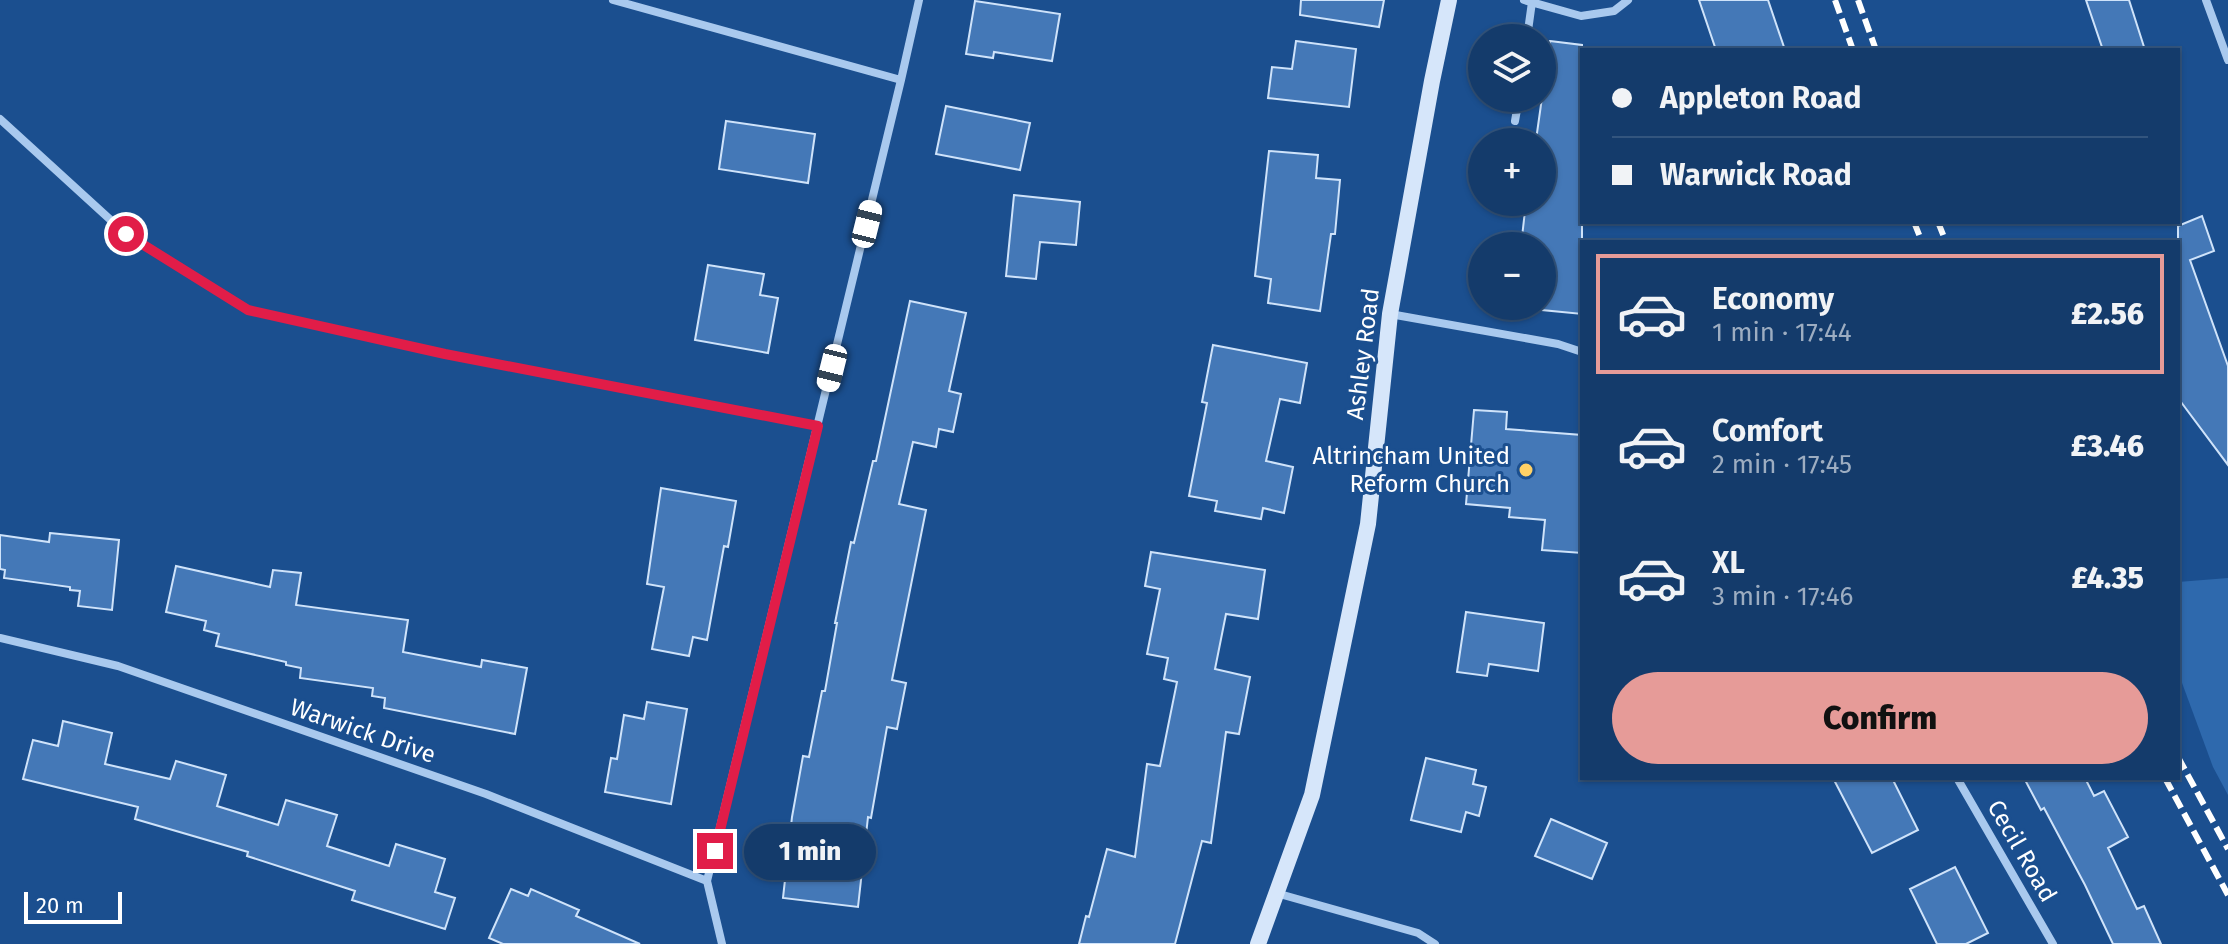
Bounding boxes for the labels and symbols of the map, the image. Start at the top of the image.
car [850,198,884,250]
route start [108,216,144,252]
street label: Ashley Road [1341,287,1385,421]
car [815,342,849,394]
place label: Altrincham United Reform Church [1312,442,1510,498]
marker: Altrincham United Reform Church [1517,461,1535,479]
street label: Warwick Drive [287,693,439,769]
street label: Cecil Road [1982,795,2062,907]
callout: 1 min [743,823,875,879]
route end [697,833,733,869]
scale bar [24,888,122,924]

